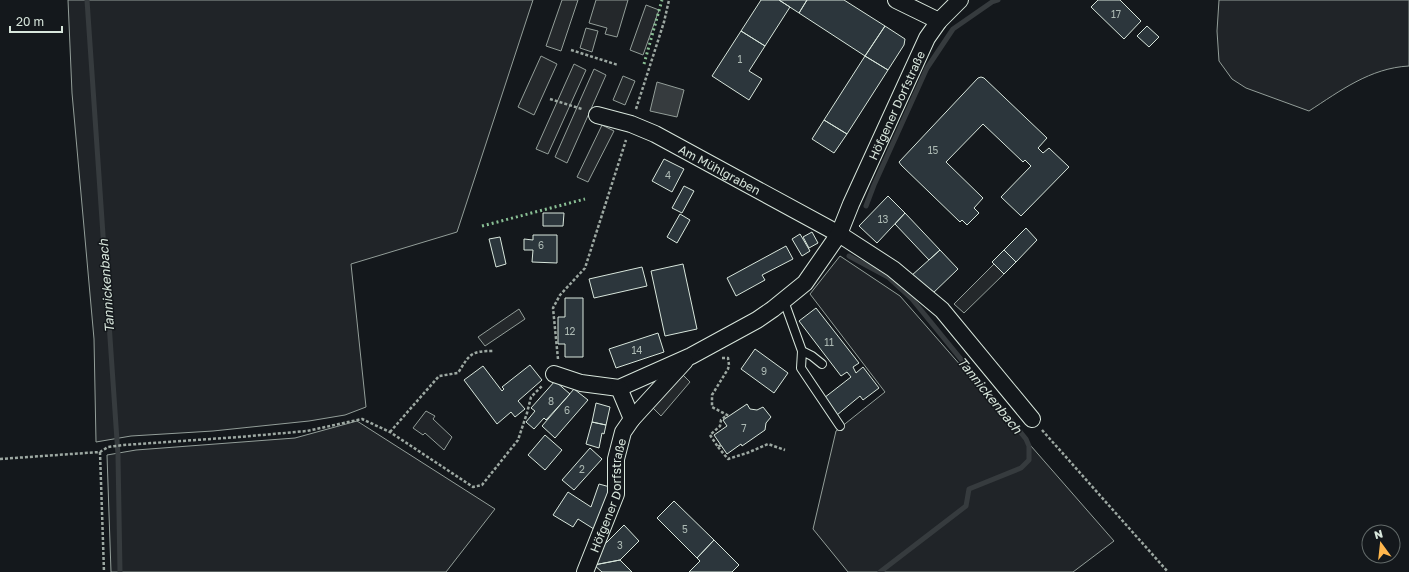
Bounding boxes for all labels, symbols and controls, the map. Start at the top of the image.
scale bar [10,8,62,34]
house number: 17 [1111,8,1121,20]
text: 20 m [16,14,44,29]
street label: Höfgener Dorfstraße [865,48,928,162]
house number: 1 [738,53,743,65]
street label: Am Mühlgraben [676,141,763,198]
house number: 15 [928,144,939,156]
house number: 4 [665,169,671,181]
house number: 13 [878,213,888,225]
water label: Tannickenbach [95,238,117,333]
house number: 6 [538,239,544,251]
house number: 12 [565,325,576,337]
house number: 11 [824,336,834,348]
house number: 14 [632,344,642,356]
water label: Tannickenbach [954,354,1026,437]
house number: 9 [761,365,767,377]
house number: 8 [548,395,554,407]
house number: 6 [564,404,570,416]
house number: 7 [741,422,747,434]
street label: Höfgener Dorfstraße [586,437,629,554]
house number: 2 [579,463,585,475]
house number: 5 [682,523,688,535]
north arrow [1361,524,1401,564]
text: N [1373,526,1384,541]
house number: 3 [617,539,623,551]

